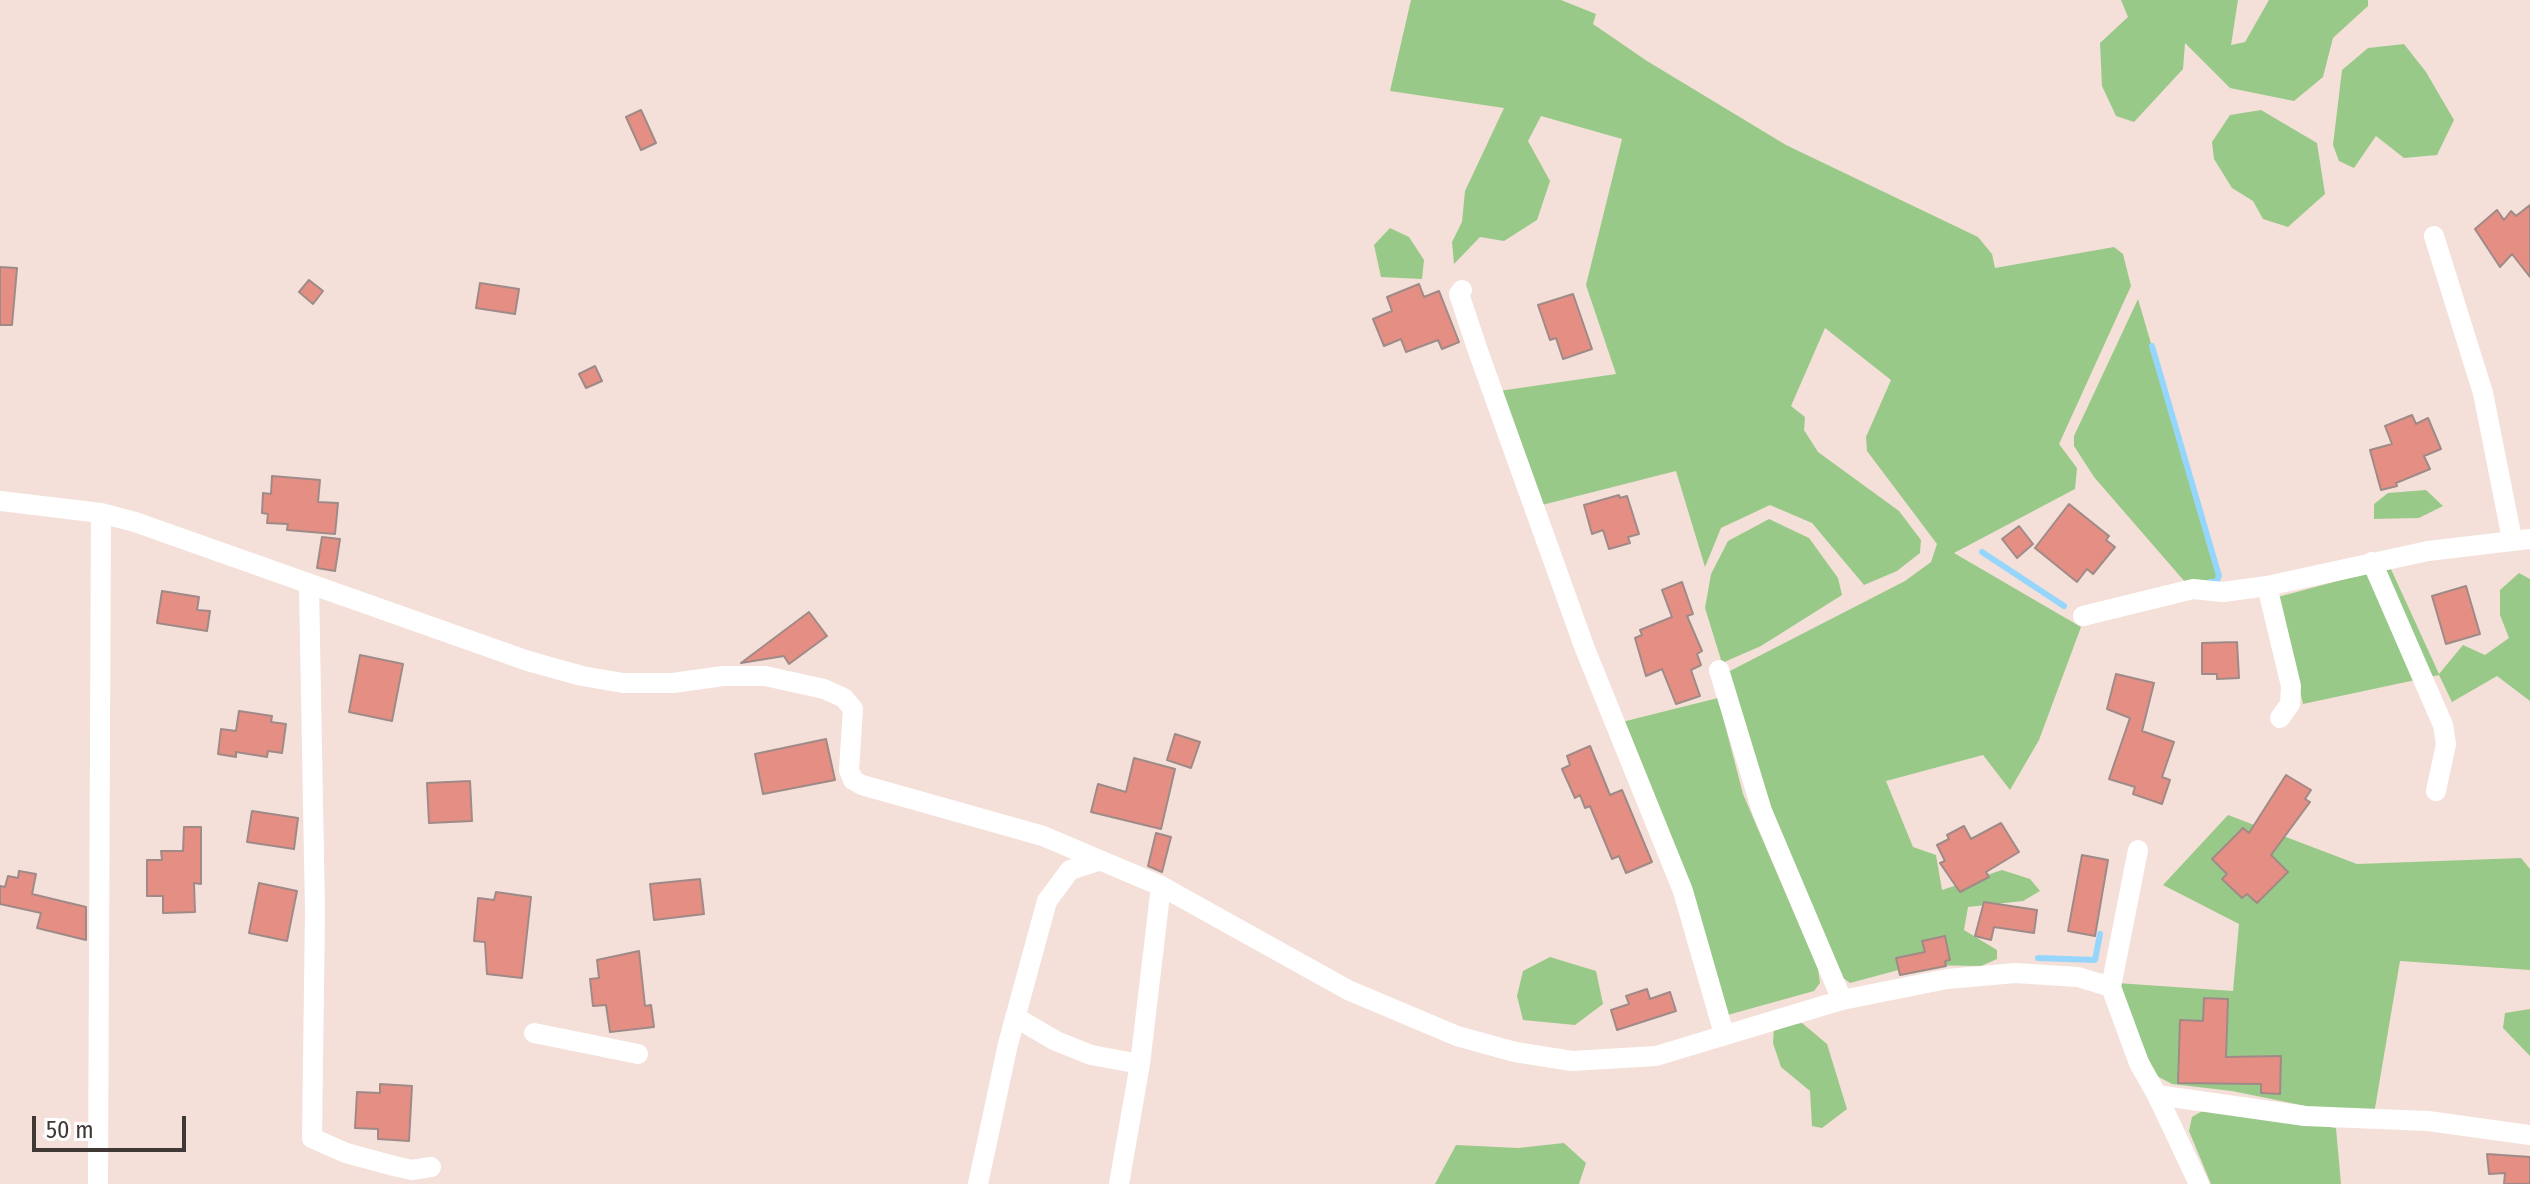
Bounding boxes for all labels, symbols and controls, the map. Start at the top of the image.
scale bar [36,1100,190,1150]
text: 50 m [46,1116,94,1144]

